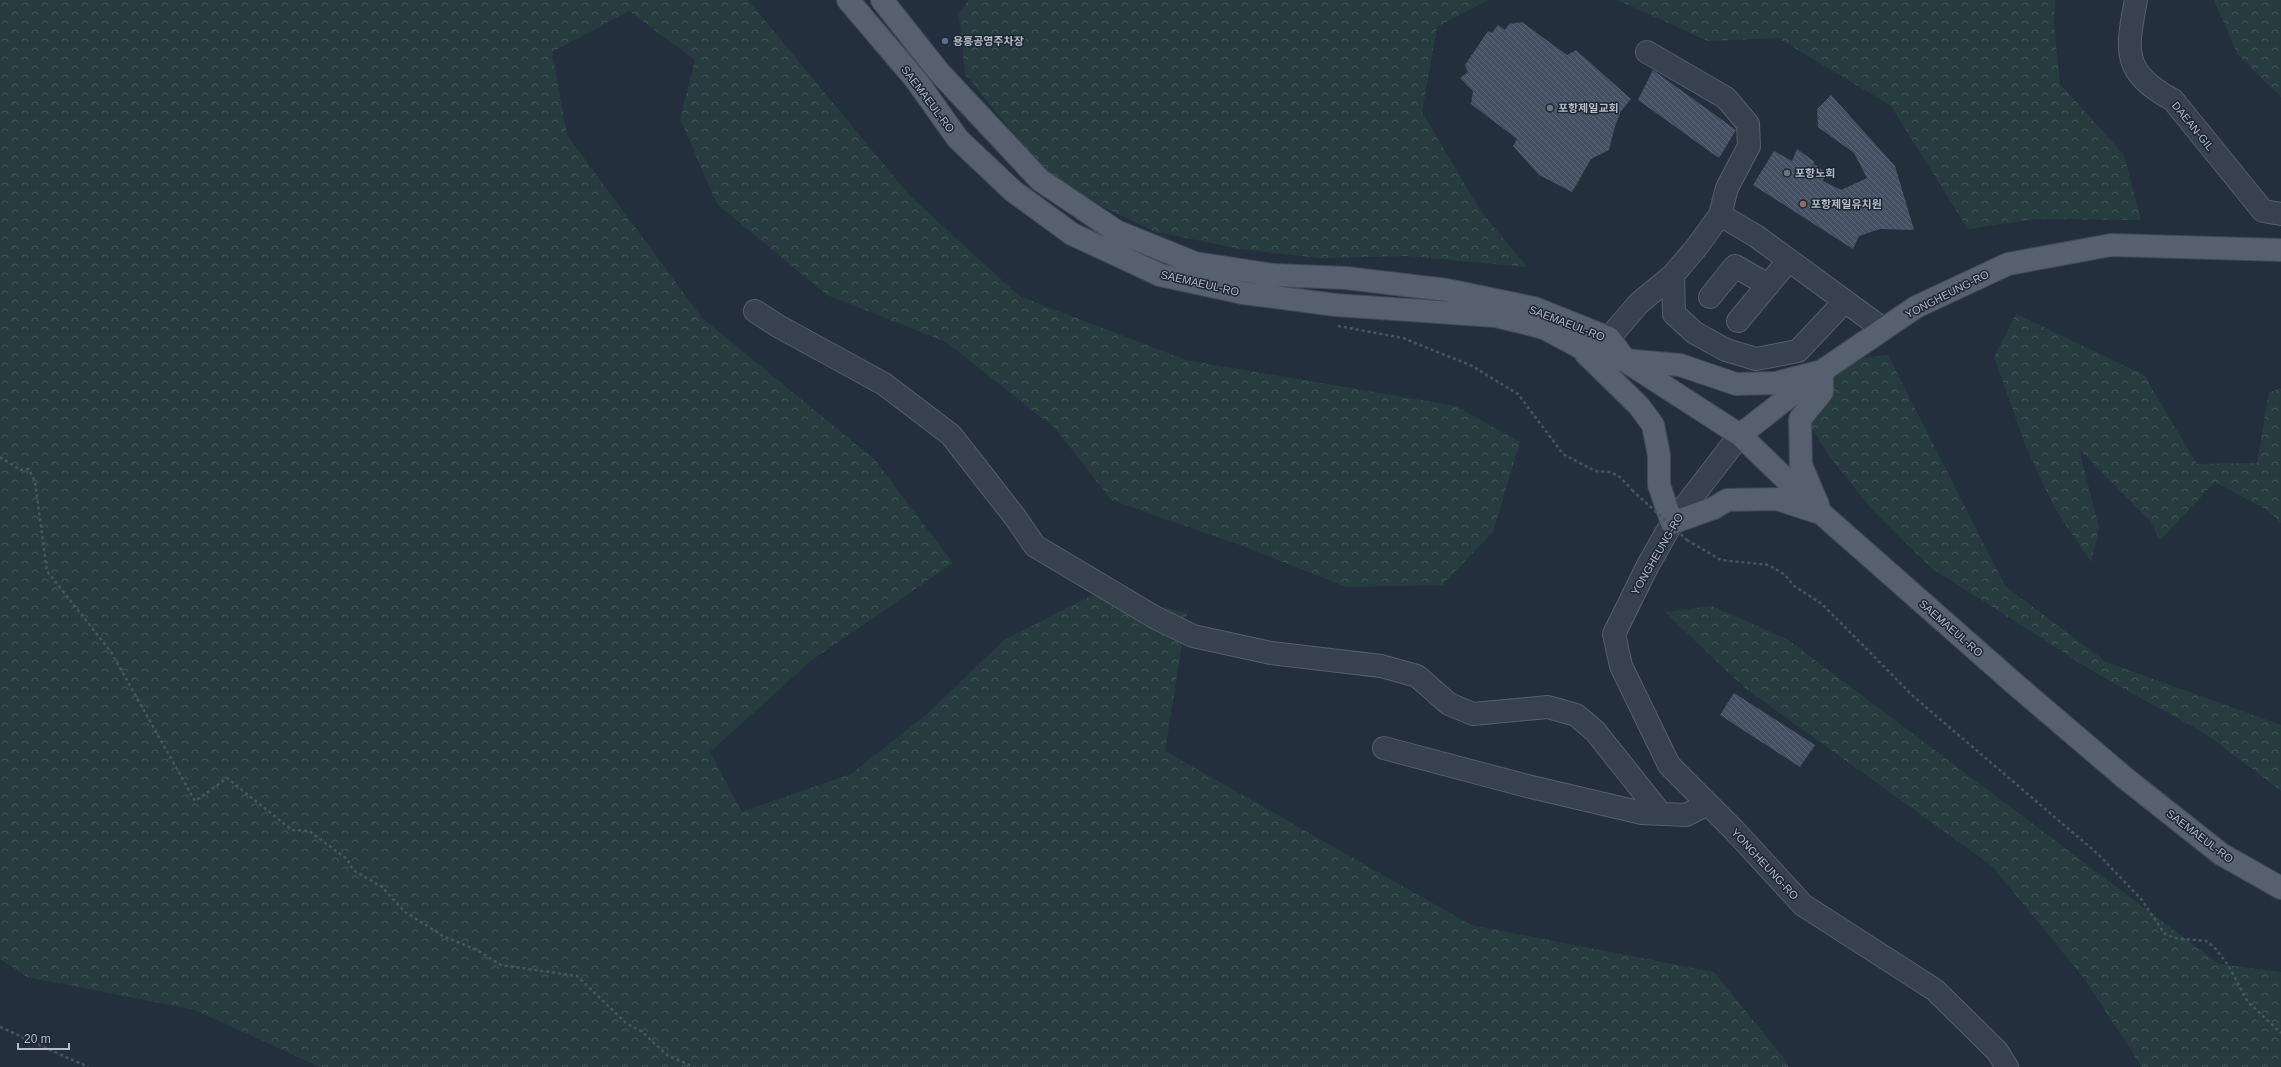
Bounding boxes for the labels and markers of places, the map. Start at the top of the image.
place label: 용흥공영주차장 [953,35,1024,47]
marker: 용흥공영주차장 [940,36,950,46]
place label: 포항제일교회 [1558,102,1619,114]
marker: 포항제일교회 [1545,103,1555,113]
place label: 포항노회 [1795,167,1835,179]
marker: 포항노회 [1782,168,1792,178]
place label: 포항제일유치원 [1811,198,1882,210]
marker: 포항제일유치원 [1798,199,1808,209]

